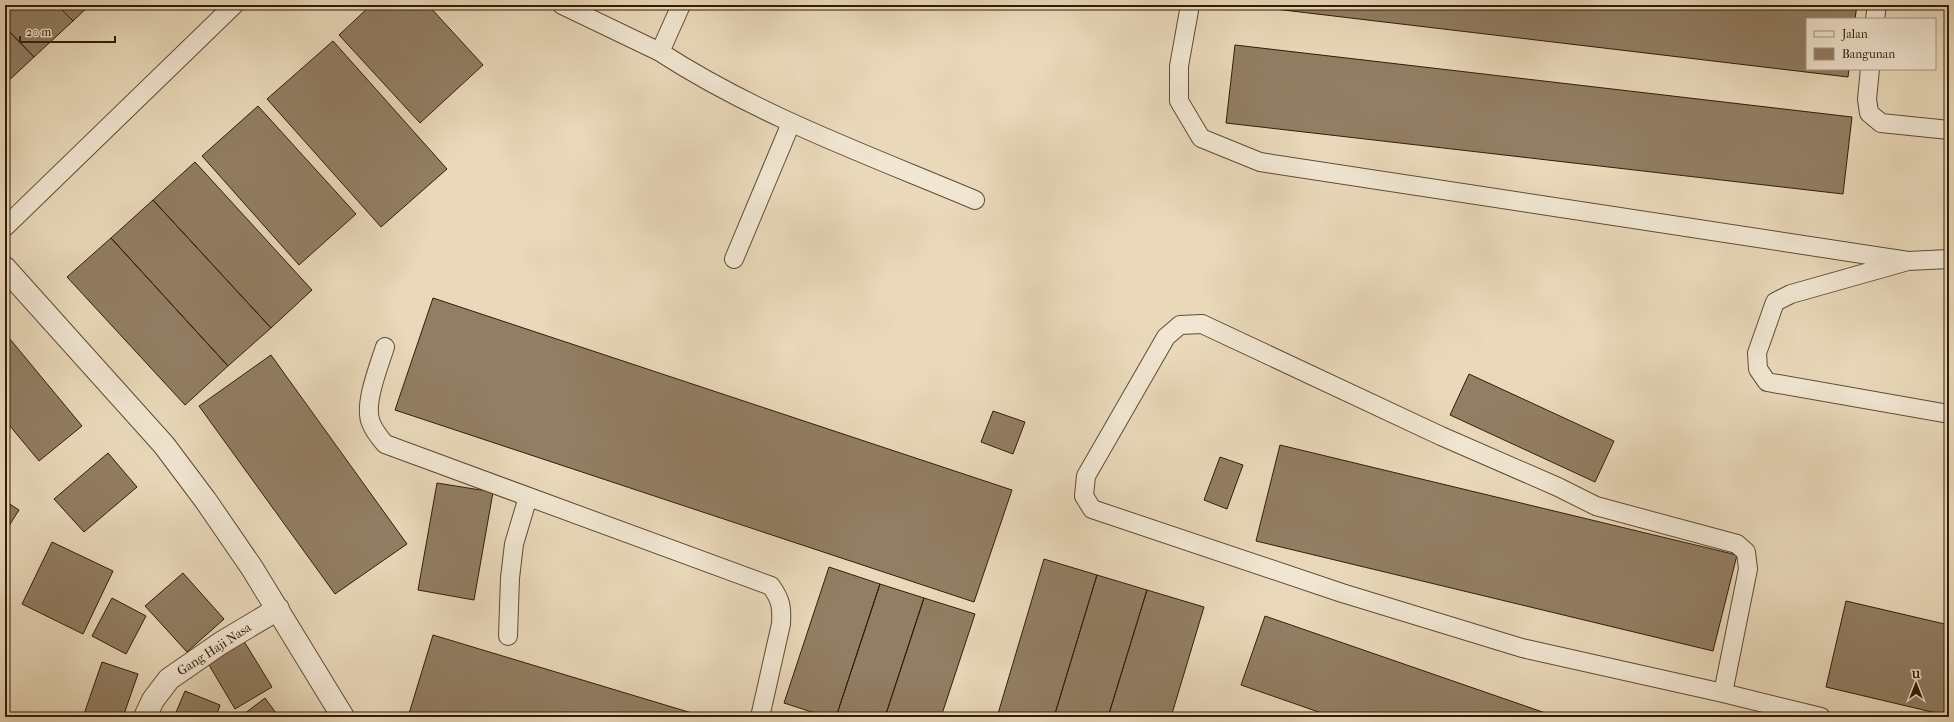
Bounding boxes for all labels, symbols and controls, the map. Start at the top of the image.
scale bar [20,18,115,44]
legend [1806,18,1936,70]
text: 20 m [26,25,51,39]
text: Jalan [1841,27,1868,41]
text: Bangunan [1842,47,1895,61]
street label: Gang Haji Nasa [174,619,255,678]
north arrow [1896,664,1936,704]
text: U [1911,668,1921,681]

